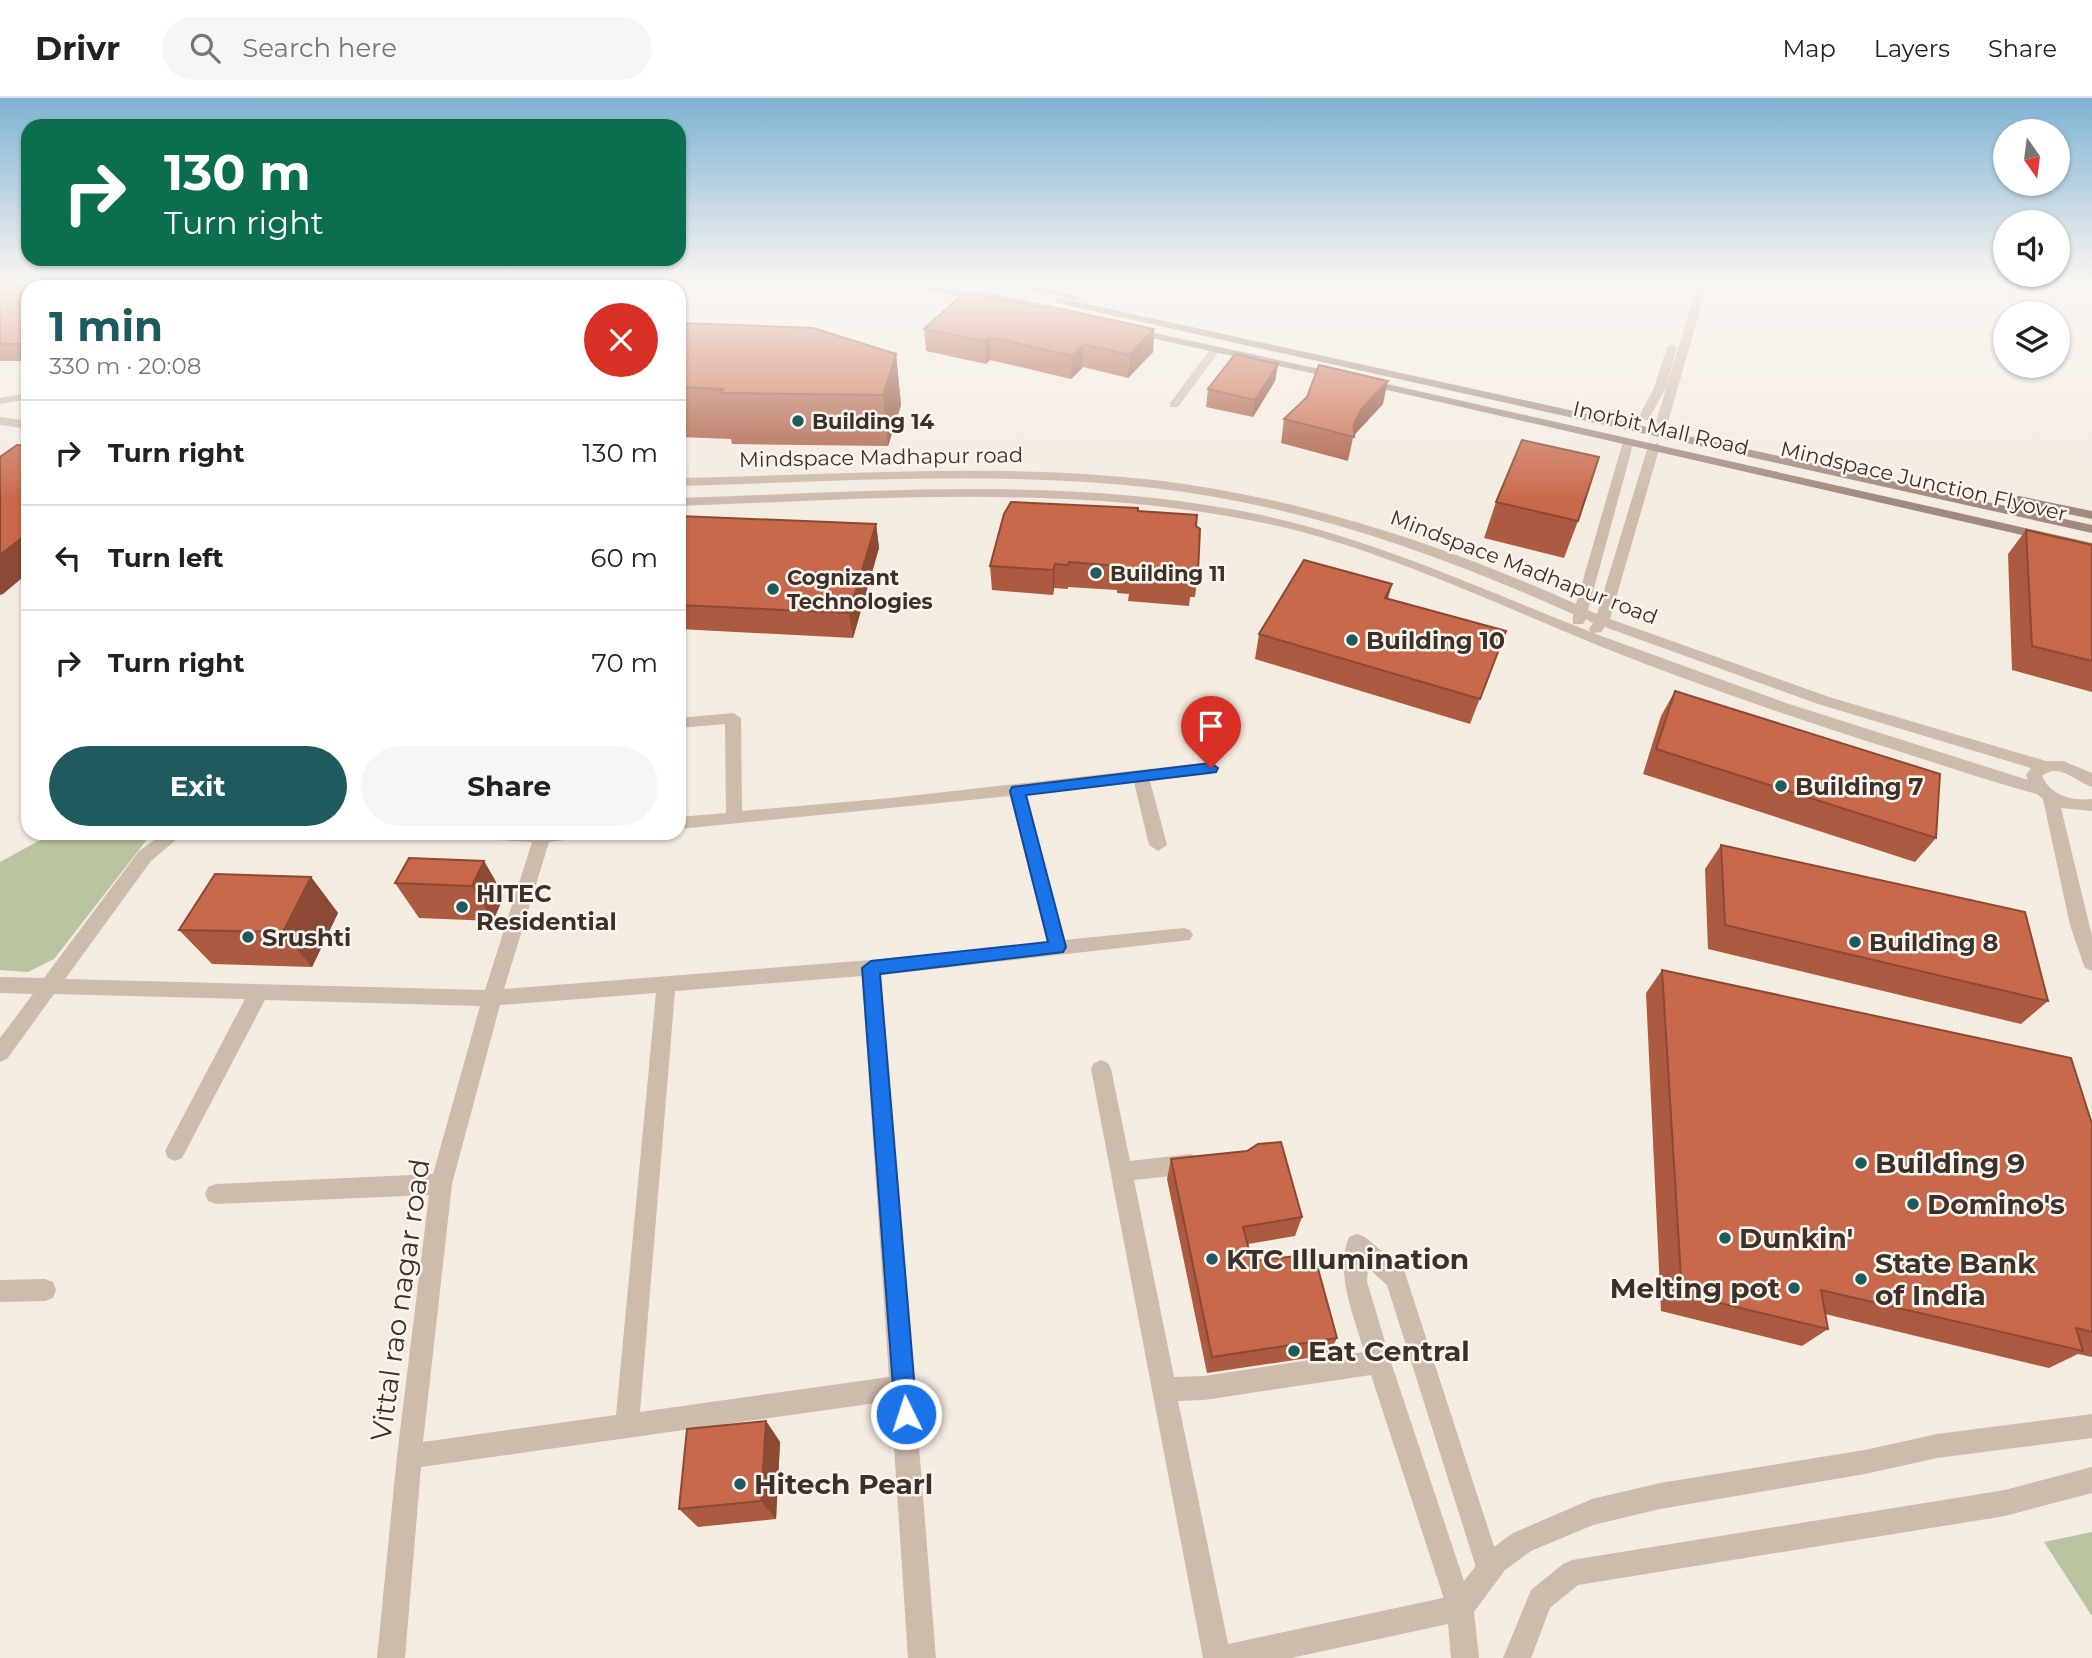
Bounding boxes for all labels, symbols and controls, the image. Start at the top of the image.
search box [162,17,652,80]
text: Drivr [35,28,120,68]
icon: search [186,29,224,67]
text: Search here [242,32,397,64]
text: Map [1782,34,1836,63]
text: Layers [1874,34,1950,63]
text: Share [1988,34,2057,63]
north arrow [1993,119,2070,196]
map controls [1993,119,2070,378]
text: 130 m [164,143,311,202]
icon: right [49,147,140,238]
text: Turn right [164,203,324,242]
button: sound [1993,210,2070,287]
text: 1 min [49,300,163,352]
button: layers [1993,301,2070,378]
button: close [584,303,658,377]
text: 330 m · 20:08 [49,352,201,380]
street label: Inorbit Mall Road [1571,396,1751,460]
place label: Building 14 [812,409,934,434]
marker: Building 14 [790,413,806,429]
icon: right [49,434,87,472]
street label: Mindspace Junction Flyover [1778,436,2070,526]
text: Turn right [108,437,244,469]
text: 130 m [582,437,658,469]
street label: Mindspace Madhapur road [739,442,1023,472]
street label: Mindspace Madhapur road [1387,504,1661,630]
icon: left [49,539,87,577]
text: Turn left [108,542,224,574]
text: 60 m [591,542,658,574]
place label: Building 11 [1110,561,1226,586]
place label: Cognizant Technologies [787,565,933,614]
marker: Building 11 [1088,565,1104,581]
marker: Cognizant Technologies [765,581,781,597]
place label: Building 10 [1366,626,1505,655]
marker: Building 10 [1344,632,1360,648]
icon: right [49,644,87,682]
text: Turn right [108,647,244,679]
text: 70 m [592,647,658,679]
pin [1181,696,1241,768]
icon: arrive [1192,707,1230,745]
button: Exit [49,746,347,826]
button: Share [361,746,658,826]
place label: Building 7 [1795,772,1923,801]
marker: Building 7 [1773,778,1789,794]
place label: HITEC Residential [476,879,617,936]
marker: HITEC Residential [454,899,470,915]
place label: Srushti [262,923,351,952]
place label: Building 8 [1869,928,1998,957]
marker: Srushti [240,929,256,945]
marker: Building 8 [1847,934,1863,950]
place label: Building 9 [1875,1146,2025,1180]
marker: Building 9 [1853,1155,1869,1171]
street label: Vittal rao nagar road [363,1157,437,1443]
place label: Domino's [1927,1187,2065,1221]
marker: Domino's [1905,1196,1921,1212]
place label: Dunkin' [1739,1221,1853,1255]
marker: Dunkin' [1717,1230,1733,1246]
place label: KTC Illumination [1226,1242,1469,1276]
place label: State Bank of India [1875,1246,2036,1312]
marker: KTC Illumination [1204,1251,1220,1267]
place label: Melting pot [1610,1271,1780,1305]
marker: State Bank of India [1853,1271,1869,1287]
marker: Melting pot [1786,1280,1802,1296]
place label: Eat Central [1308,1334,1470,1368]
marker: Eat Central [1286,1343,1302,1359]
position arrow [869,1377,943,1451]
place label: Hitech Pearl [754,1467,933,1501]
marker: Hitech Pearl [732,1476,748,1492]

